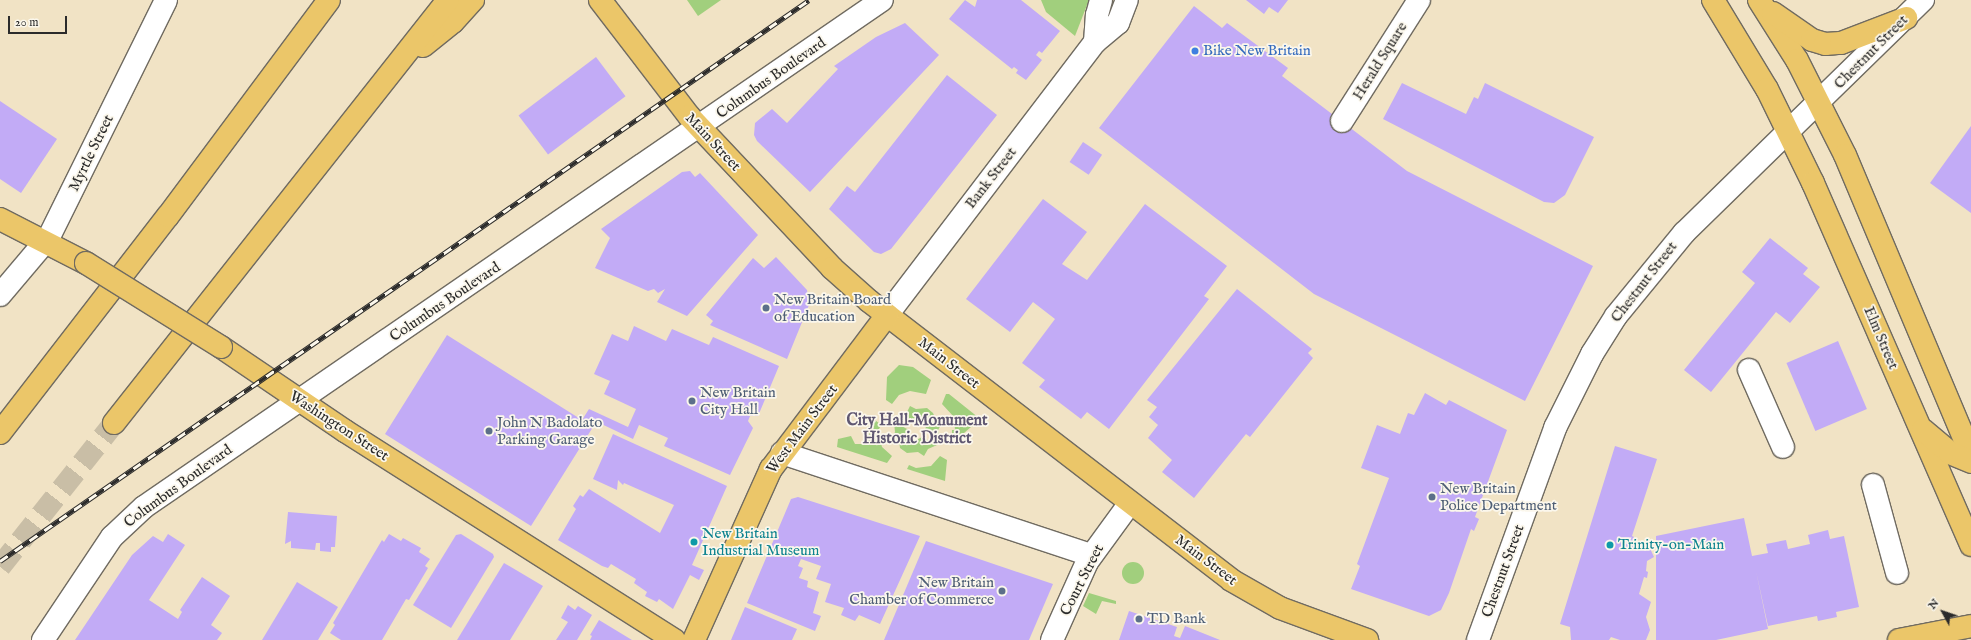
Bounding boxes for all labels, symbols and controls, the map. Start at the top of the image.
scale bar [10,8,69,34]
street label: Chestnut Street [1830,11,1912,93]
text: 20 m [15,15,38,30]
street label: Herald Square [1349,19,1411,103]
street label: Columbus Boulevard [713,33,829,123]
place label: Bike New Britain [1203,42,1311,60]
marker: Bike New Britain [1190,46,1200,56]
street label: Main Street [681,109,745,175]
street label: Myrtle Street [65,112,117,194]
street label: Bank Street [961,144,1021,212]
street label: Chestnut Street [1607,238,1681,326]
street label: Columbus Boulevard [386,258,504,346]
place label: New Britain Board of Education [774,290,891,325]
marker: New Britain Board of Education [761,303,771,313]
street label: Elm Street [1860,304,1902,372]
street label: Main Street [915,333,983,393]
street label: West Main Street [763,381,841,477]
place label: New Britain City Hall [700,383,776,418]
street label: Washington Street [286,387,392,465]
marker: New Britain City Hall [687,396,697,406]
district label: City Hall–Monument Historic District [846,411,988,449]
place label: John N Badolato Parking Garage [497,413,602,448]
marker: John N Badolato Parking Garage [484,426,494,436]
street label: Columbus Boulevard [120,441,236,531]
place label: New Britain Police Department [1440,479,1557,514]
marker: New Britain Police Department [1427,492,1437,502]
street label: Chestnut Street [1478,522,1528,620]
place label: New Britain Industrial Museum [702,524,819,559]
street label: Main Street [1171,531,1241,589]
place label: Trinity-on-Main [1618,536,1724,554]
marker: New Britain Industrial Museum [689,537,699,547]
marker: Trinity-on-Main [1605,540,1615,550]
street label: Court Street [1056,541,1108,619]
place label: New Britain Chamber of Commerce [849,573,994,608]
marker: New Britain Chamber of Commerce [997,586,1007,596]
north arrow [1923,592,1963,632]
text: N [1925,596,1942,612]
place label: TD Bank [1147,610,1206,628]
marker: TD Bank [1134,614,1144,624]

